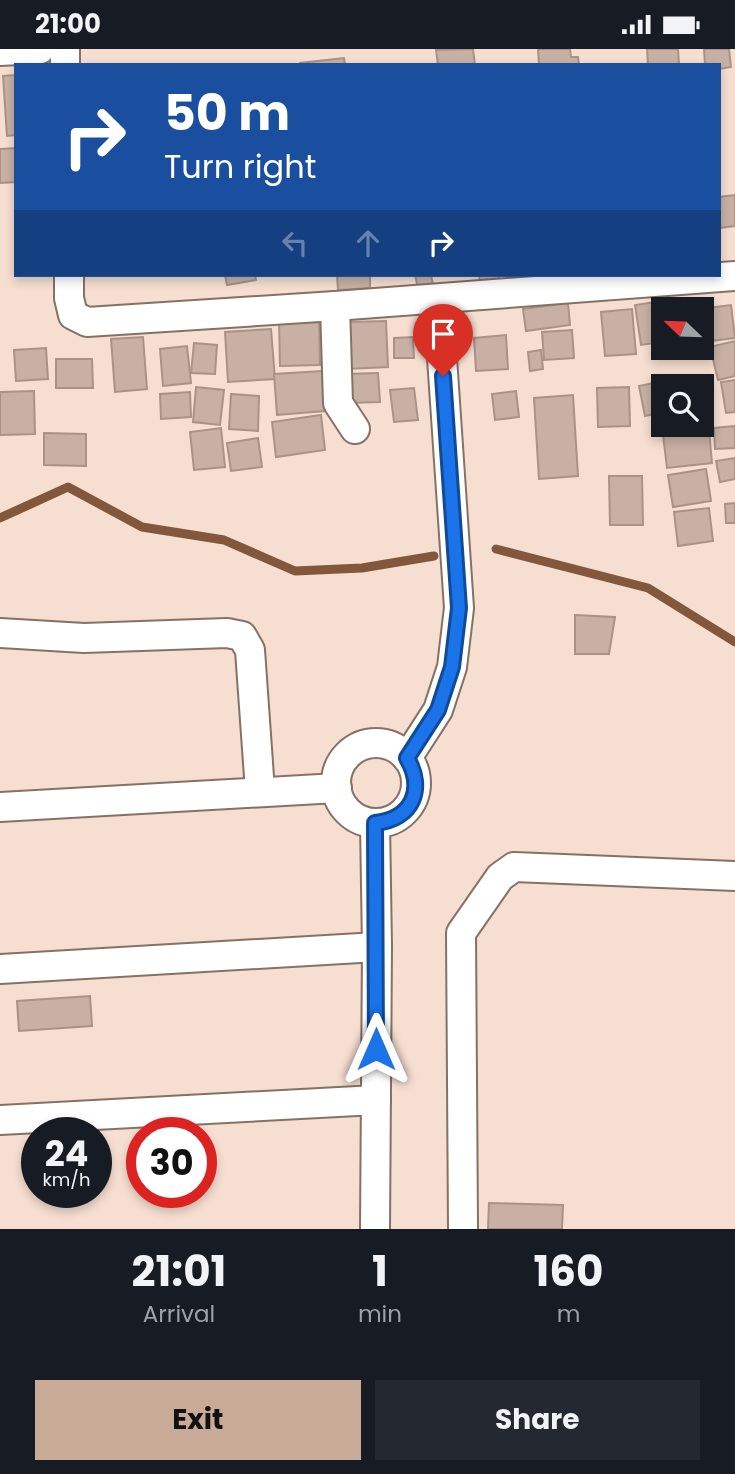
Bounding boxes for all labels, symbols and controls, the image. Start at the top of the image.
text: 21:00 [35,6,101,42]
text: 50 m [164,79,290,147]
icon: right [49,91,140,182]
text: Turn right [164,144,316,189]
icon: left [276,224,314,262]
icon: ahead [349,224,387,262]
icon: right [422,224,460,262]
north arrow [651,297,714,361]
map controls [651,297,714,437]
pin [413,304,473,376]
icon: arrive [424,315,462,353]
button: search [651,374,714,437]
position arrow [339,1012,413,1086]
speed limit sign: 30 [126,1117,217,1208]
text: 24 [45,1129,88,1178]
text: km/h [43,1167,90,1192]
text: 21:01 [132,1242,226,1301]
text: 1 [372,1242,388,1301]
text: 160 [534,1242,603,1301]
text: Arrival [143,1298,215,1330]
text: min [358,1298,402,1330]
text: m [557,1298,580,1330]
button: Exit [35,1380,361,1460]
button: Share [375,1380,700,1460]

